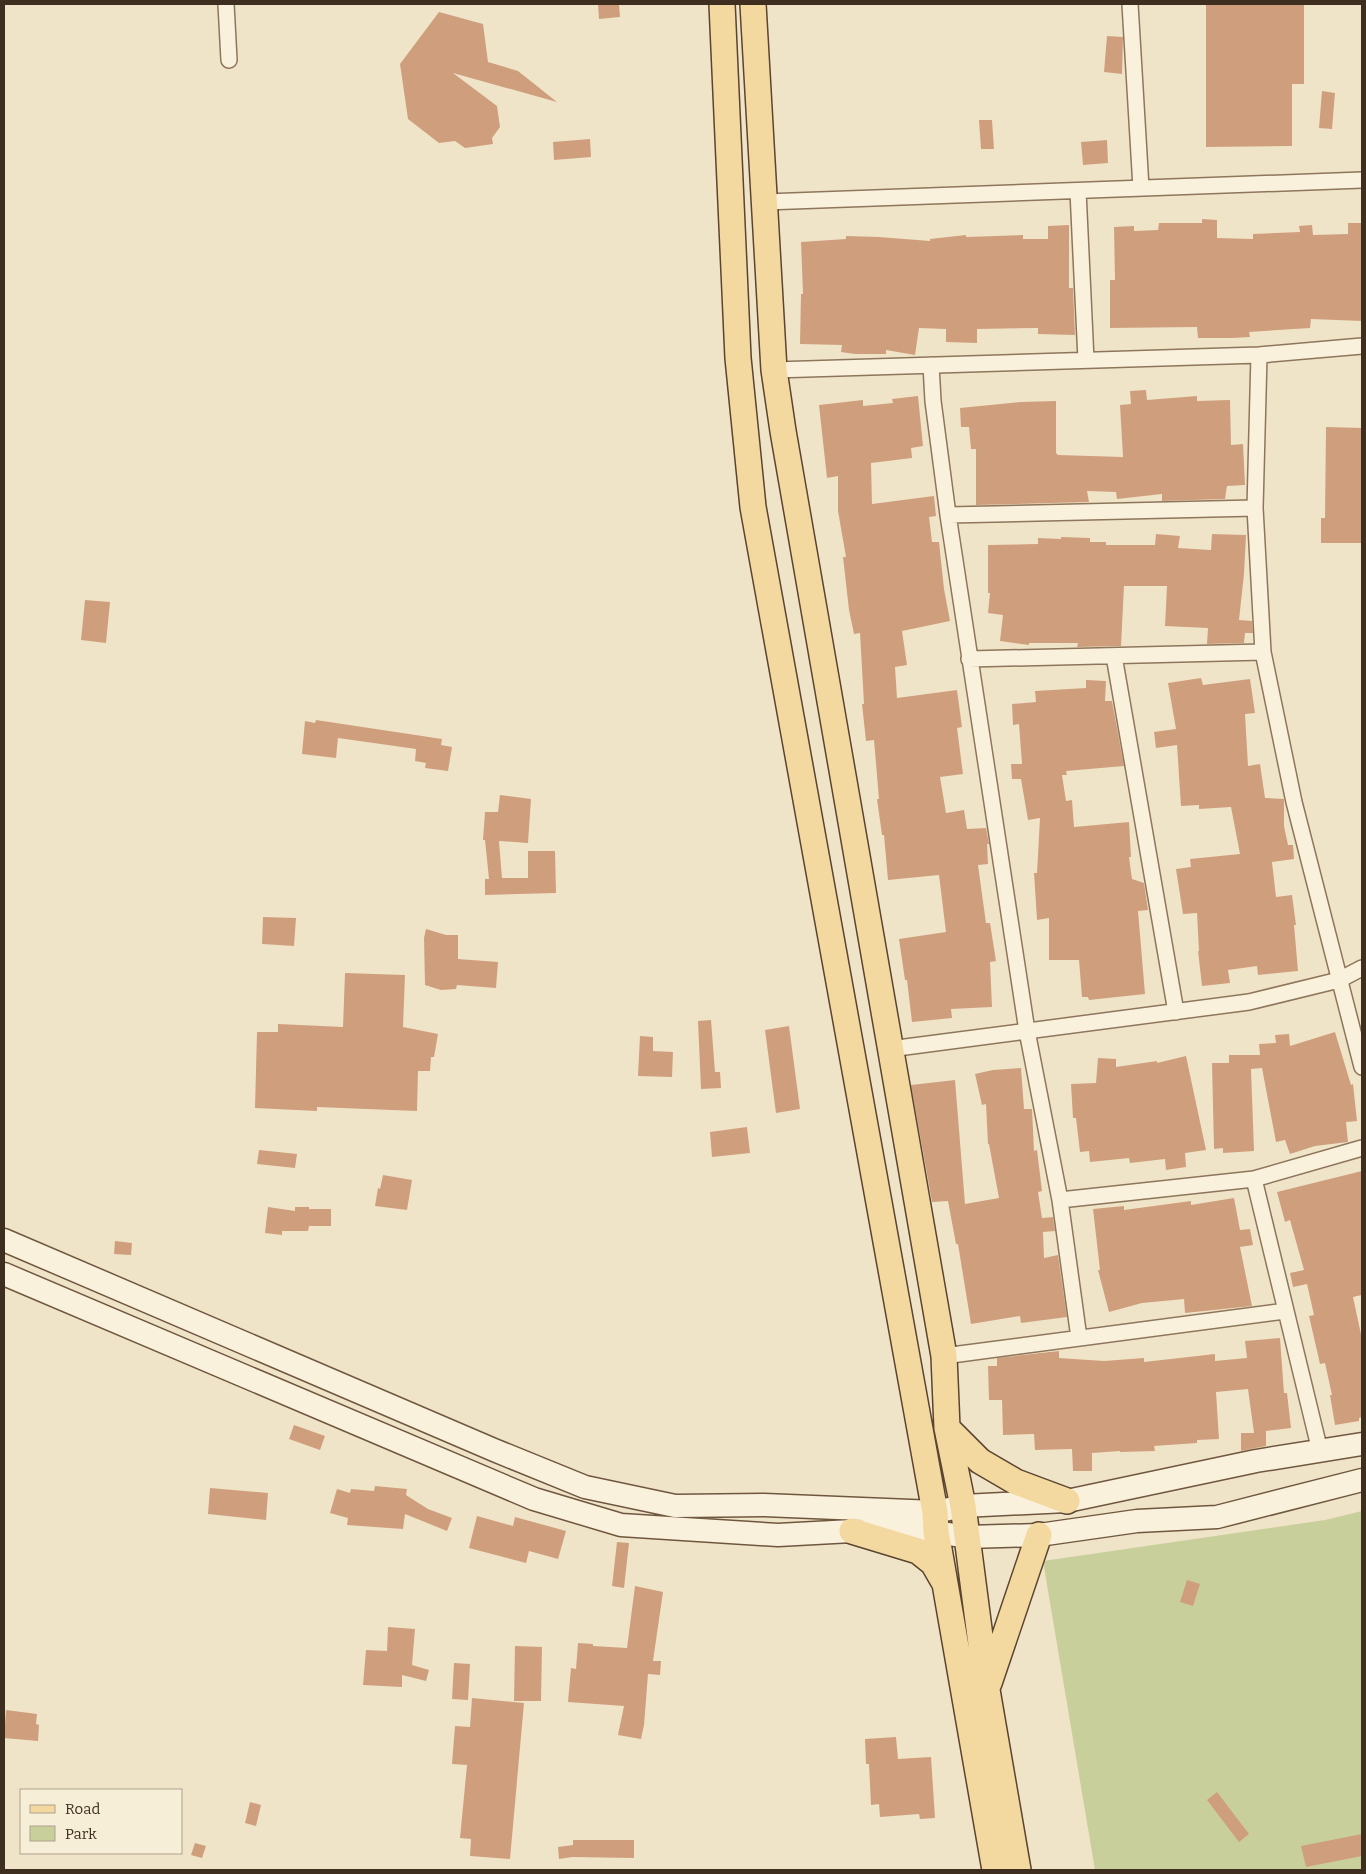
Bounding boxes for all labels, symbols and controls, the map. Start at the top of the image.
legend [20,1789,182,1854]
text: Road [65,1800,100,1818]
text: Park [65,1825,97,1843]

